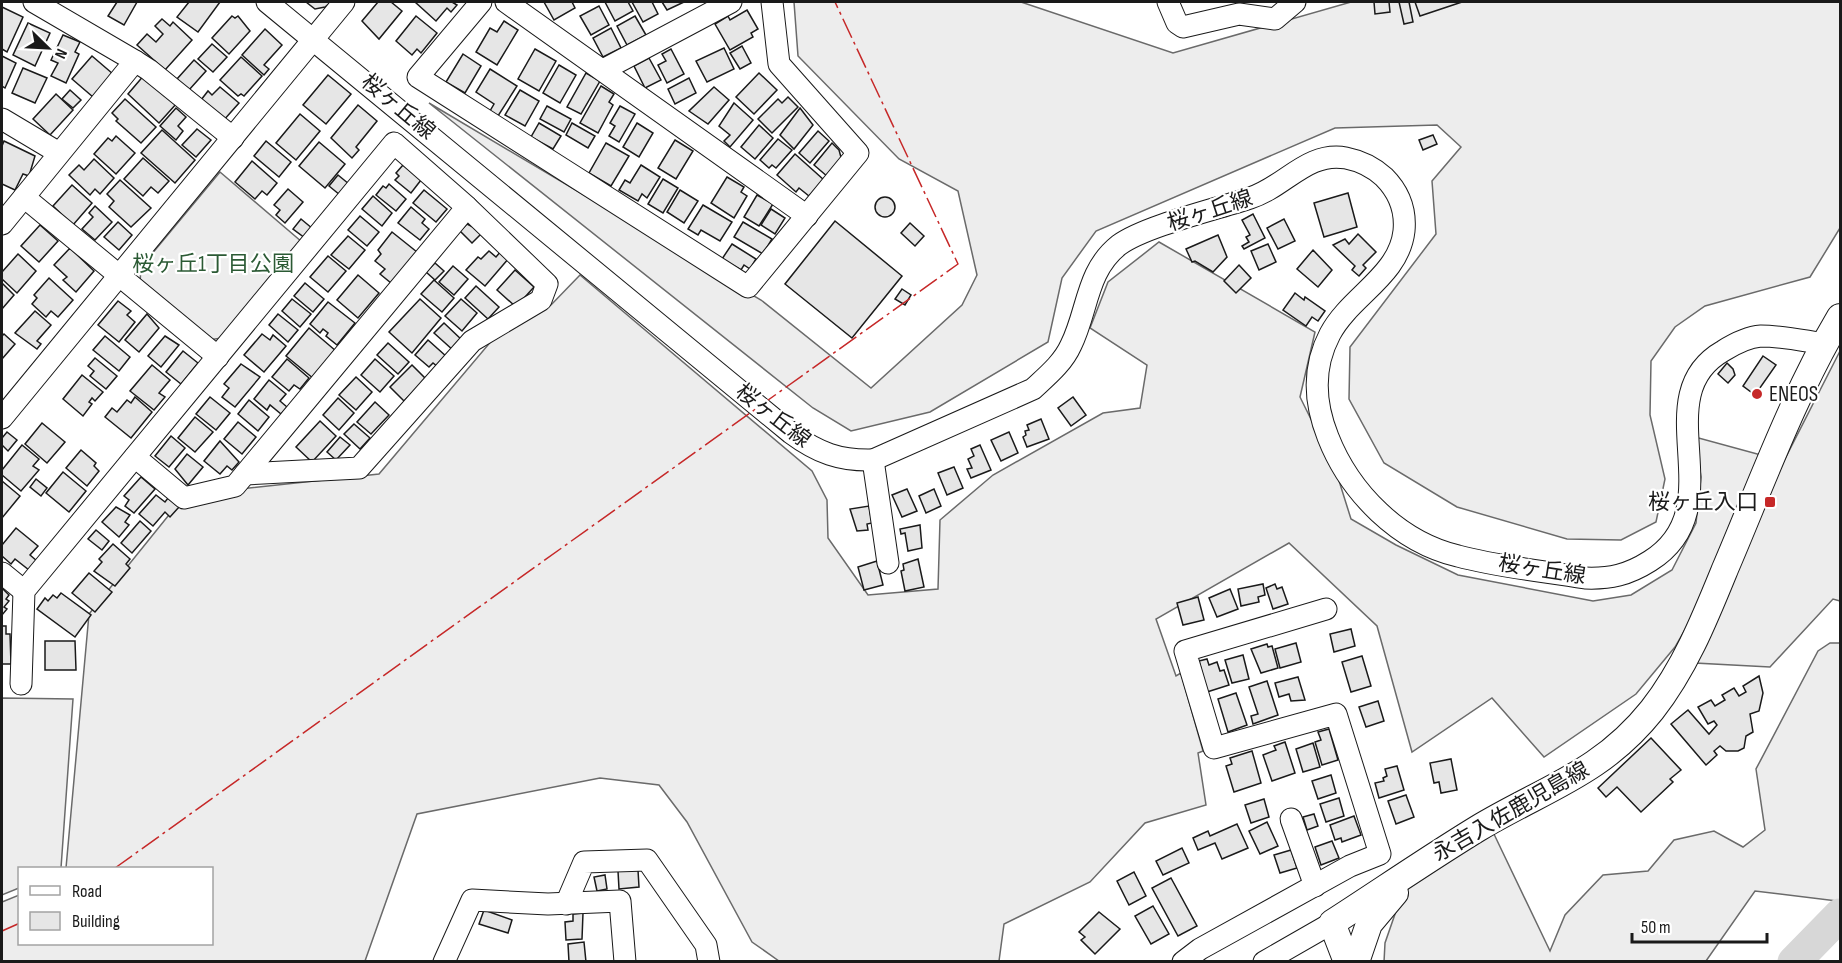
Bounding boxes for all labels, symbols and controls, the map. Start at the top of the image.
north arrow [18,18,78,78]
text: N [50,46,71,61]
street label: 桜ヶ丘線 [356,68,440,146]
street label: 桜ヶ丘線 [1164,185,1256,237]
park label: 桜ヶ丘1丁目公園 [132,251,294,278]
street label: 桜ヶ丘線 [730,378,816,454]
place label: ENEOS [1769,381,1818,408]
marker: ENEOS [1750,387,1764,401]
place label: 桜ヶ丘入口 [1648,489,1758,516]
marker: 桜ヶ丘入口 [1763,495,1777,509]
street label: 桜ヶ丘線 [1496,550,1588,590]
street label: 永吉入佐鹿児島線 [1428,756,1594,868]
legend [18,867,213,945]
text: Road [72,881,102,902]
scale bar [1632,906,1767,944]
text: Building [72,911,120,932]
text: 50 m [1641,917,1671,938]

